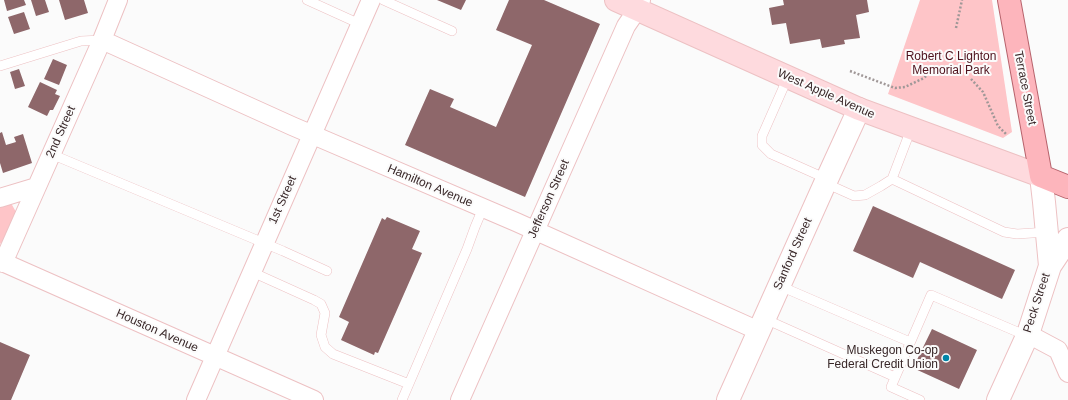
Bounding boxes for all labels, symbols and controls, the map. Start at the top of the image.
park label: Robert C Lighton Memorial Park [906,50,996,78]
street label: Terrace Street [1011,50,1039,126]
street label: West Apple Avenue [775,66,877,122]
street label: 2nd Street [43,104,79,160]
street label: Jefferson Street [525,157,573,241]
street label: Hamilton Avenue [385,162,475,210]
street label: 1st Street [266,174,300,226]
street label: Sanford Street [771,216,815,292]
street label: Peck Street [1021,271,1053,335]
street label: Houston Avenue [114,306,200,356]
place label: Muskegon Co-op Federal Credit Union [827,344,938,372]
marker: Muskegon Co-op Federal Credit Union [941,353,951,363]

